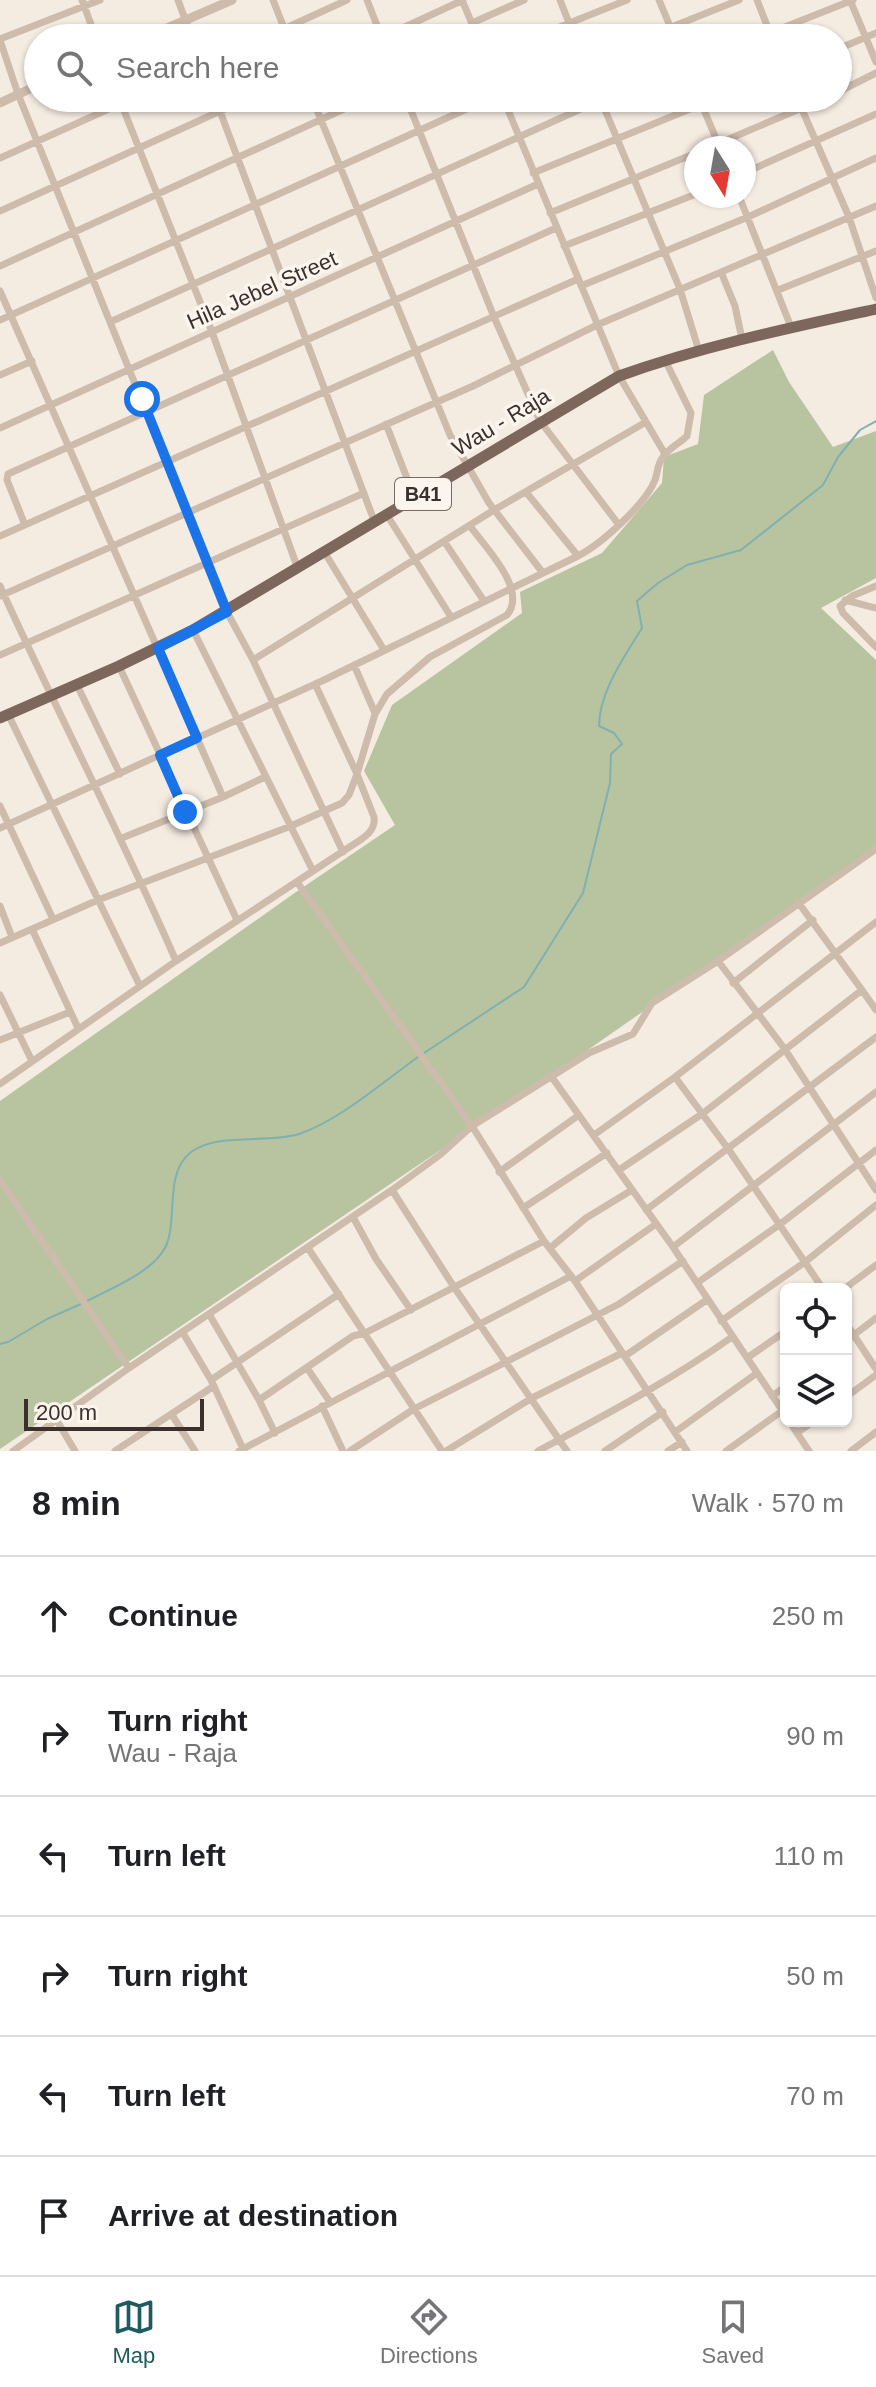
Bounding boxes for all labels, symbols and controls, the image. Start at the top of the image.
search box [24,24,852,112]
icon: search [52,46,96,90]
text: Search here [116,51,279,84]
north arrow [684,136,756,208]
street label: Hila Jebel Street [183,246,341,334]
route start [124,381,160,417]
street label: Wau - Raja [448,383,555,461]
road number: B41 [395,478,451,510]
route end [167,794,203,830]
map controls [780,1283,852,1427]
button: locate [780,1283,852,1355]
button: layers [780,1355,852,1427]
scale bar [24,1395,204,1431]
text: 200 m [36,1400,97,1425]
text: 8 min [32,1484,121,1522]
text: Walk · 570 m [692,1488,844,1518]
icon: ahead [32,1594,76,1638]
text: Continue [108,1599,238,1632]
text: 250 m [772,1601,844,1631]
text: Turn right [108,1704,247,1737]
icon: right [32,1714,76,1758]
text: 90 m [786,1721,844,1751]
text: Wau - Raja [108,1738,237,1768]
icon: left [32,1834,76,1878]
text: Turn left [108,1839,226,1872]
text: 110 m [774,1841,844,1871]
icon: right [32,1954,76,1998]
text: Turn right [108,1959,247,1992]
text: 50 m [786,1961,844,1991]
icon: left [32,2074,76,2118]
text: Turn left [108,2079,226,2112]
text: 70 m [786,2081,844,2111]
icon: arrive [32,2194,76,2238]
text: Arrive at destination [108,2199,398,2232]
tab: Map [112,2295,156,2369]
tab: Directions [380,2295,478,2369]
tab: Saved [702,2295,764,2369]

